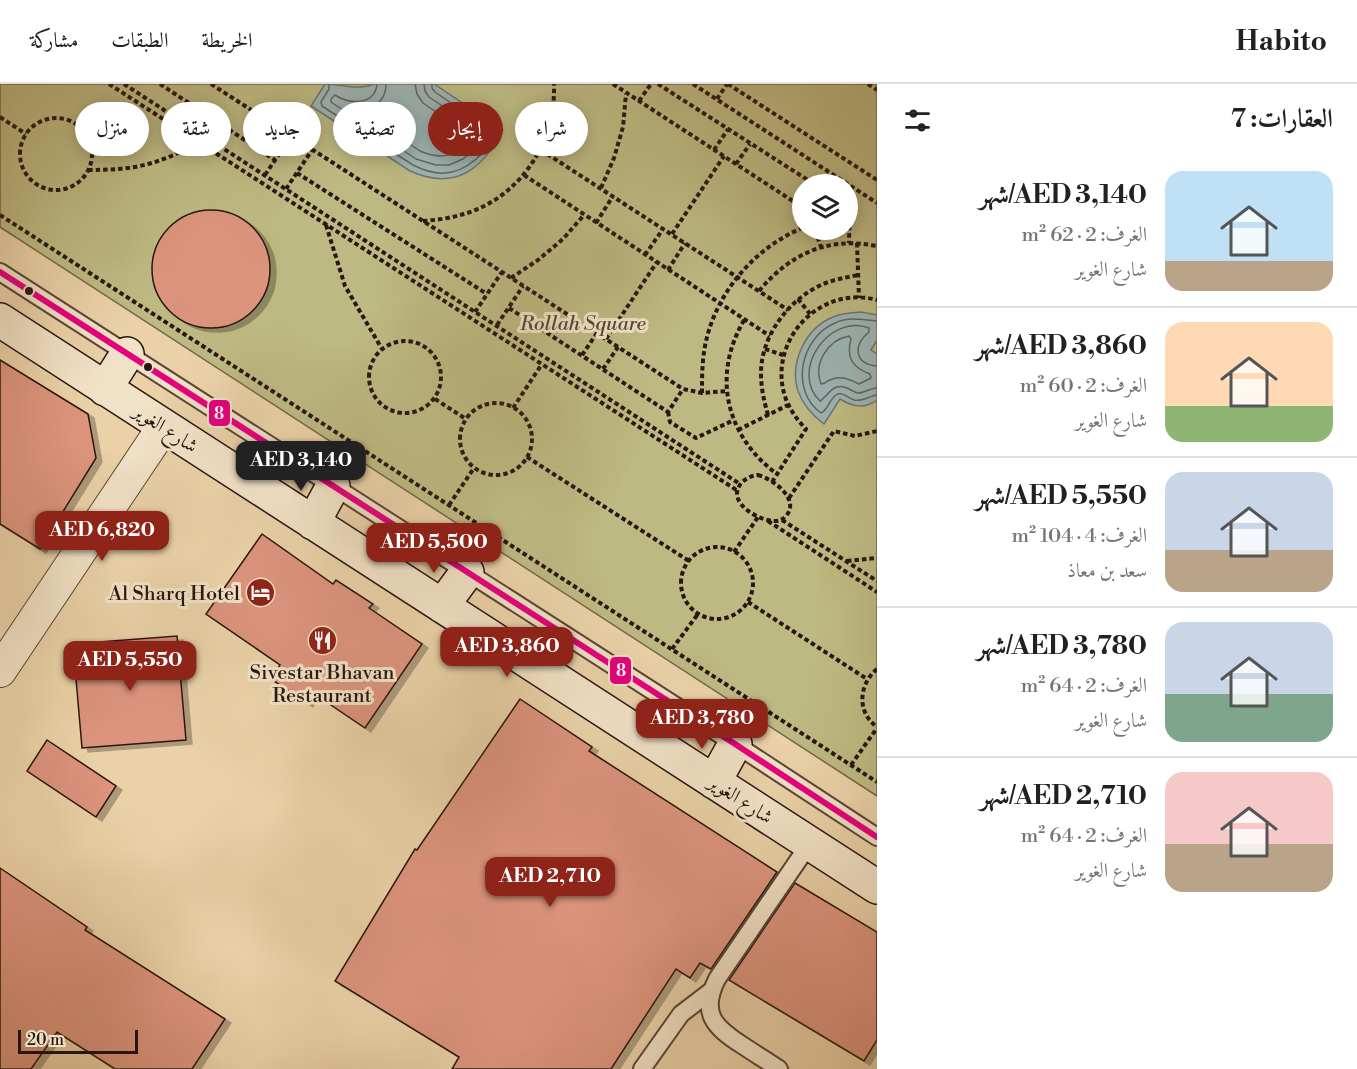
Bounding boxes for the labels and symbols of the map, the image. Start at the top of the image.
unlabelled marker [23,285,35,297]
park label: Rollah Square [519,312,647,337]
unlabelled marker [142,361,154,373]
street label: شارع الغوير [124,398,202,463]
line badge: 8 [208,399,231,427]
text: 8 [214,404,224,424]
pin: AED 3,140 [232,441,370,492]
pin: AED 6,820 [33,511,171,562]
pin: AED 5,500 [365,523,503,574]
hotel icon: Al Sharq Hotel [245,577,277,609]
place label: Al Sharq Hotel [108,582,240,607]
restaurant icon: Sivestar Bhavan Restaurant [306,625,338,657]
pin: AED 3,860 [438,627,576,678]
pin: AED 5,550 [61,641,199,692]
line badge: 8 [609,656,632,685]
place label: Sivestar Bhavan Restaurant [250,661,395,709]
text: 8 [616,661,626,681]
pin: AED 3,780 [633,699,771,750]
street label: شارع الغوير [699,769,777,834]
pin: AED 2,710 [481,857,619,908]
scale bar [18,1027,138,1054]

